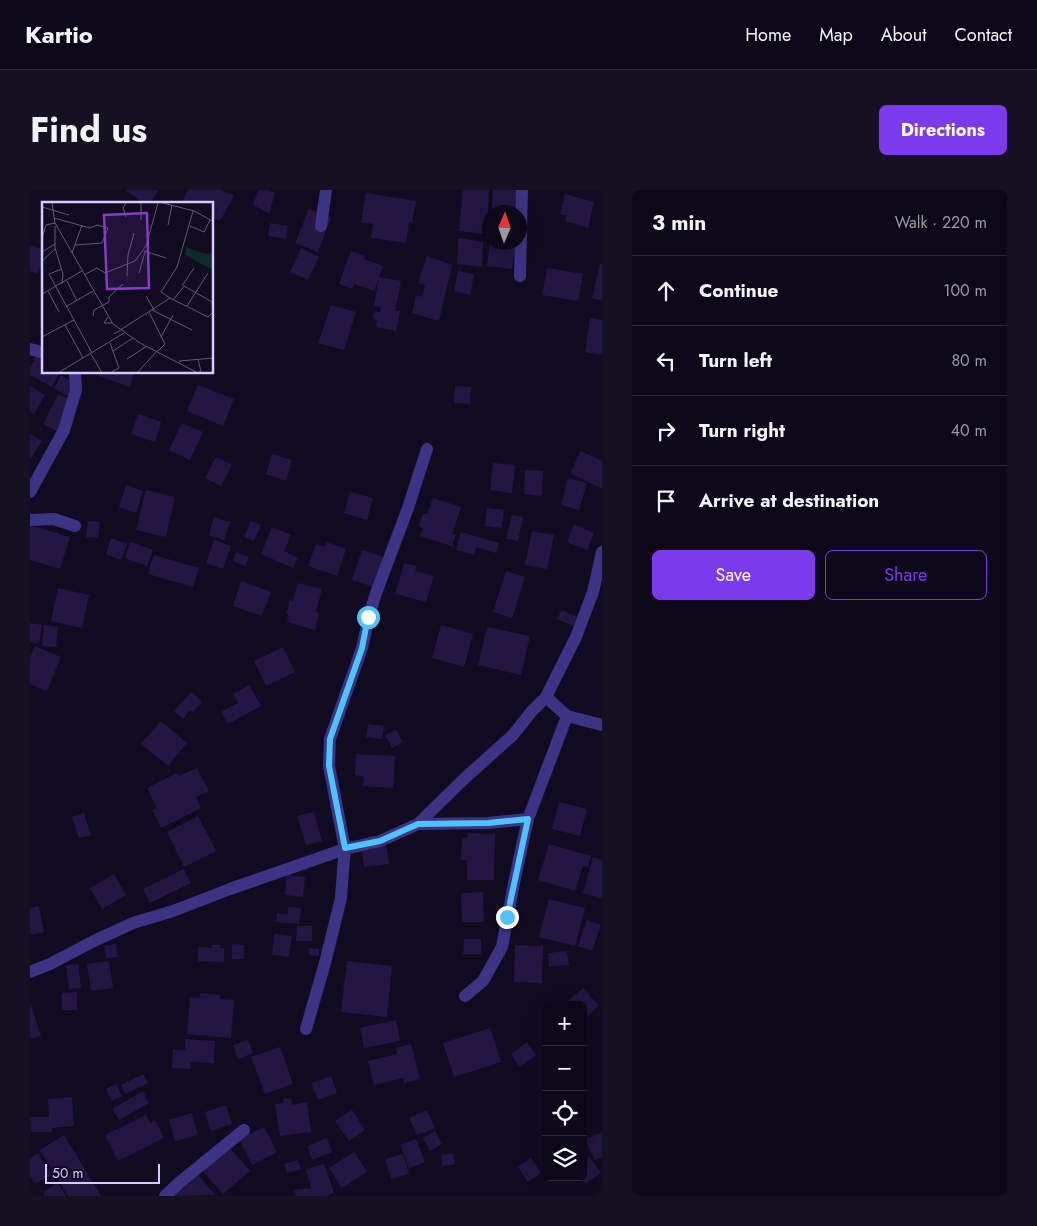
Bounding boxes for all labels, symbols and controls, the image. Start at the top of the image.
text: Kartio [25,17,93,52]
text: Home [745,22,791,48]
text: Map [819,22,853,48]
text: About [881,22,926,48]
text: Contact [954,22,1012,48]
text: Find us [30,105,147,155]
button: Directions [879,105,1007,155]
inset map [42,202,214,374]
north arrow [482,205,527,250]
text: 3 min [652,208,706,238]
text: Walk · 220 m [895,211,987,234]
icon: ahead [652,277,680,305]
text: Continue [699,277,778,304]
text: 100 m [943,279,987,302]
icon: left [652,347,680,375]
text: Turn left [699,347,772,374]
text: 80 m [951,349,987,372]
icon: right [652,417,680,445]
text: Turn right [699,417,785,444]
text: 40 m [951,419,987,442]
icon: arrive [652,487,680,515]
text: Arrive at destination [699,487,879,514]
button: Save [652,550,815,600]
button: Share [825,550,987,600]
route start [357,606,380,629]
route end [496,906,519,929]
map controls [542,1001,587,1181]
button: + [542,1001,587,1046]
button: − [542,1046,587,1091]
button: locate [542,1091,587,1136]
button: layers [542,1136,587,1181]
scale bar [45,1161,160,1184]
text: 50 m [52,1163,83,1183]

